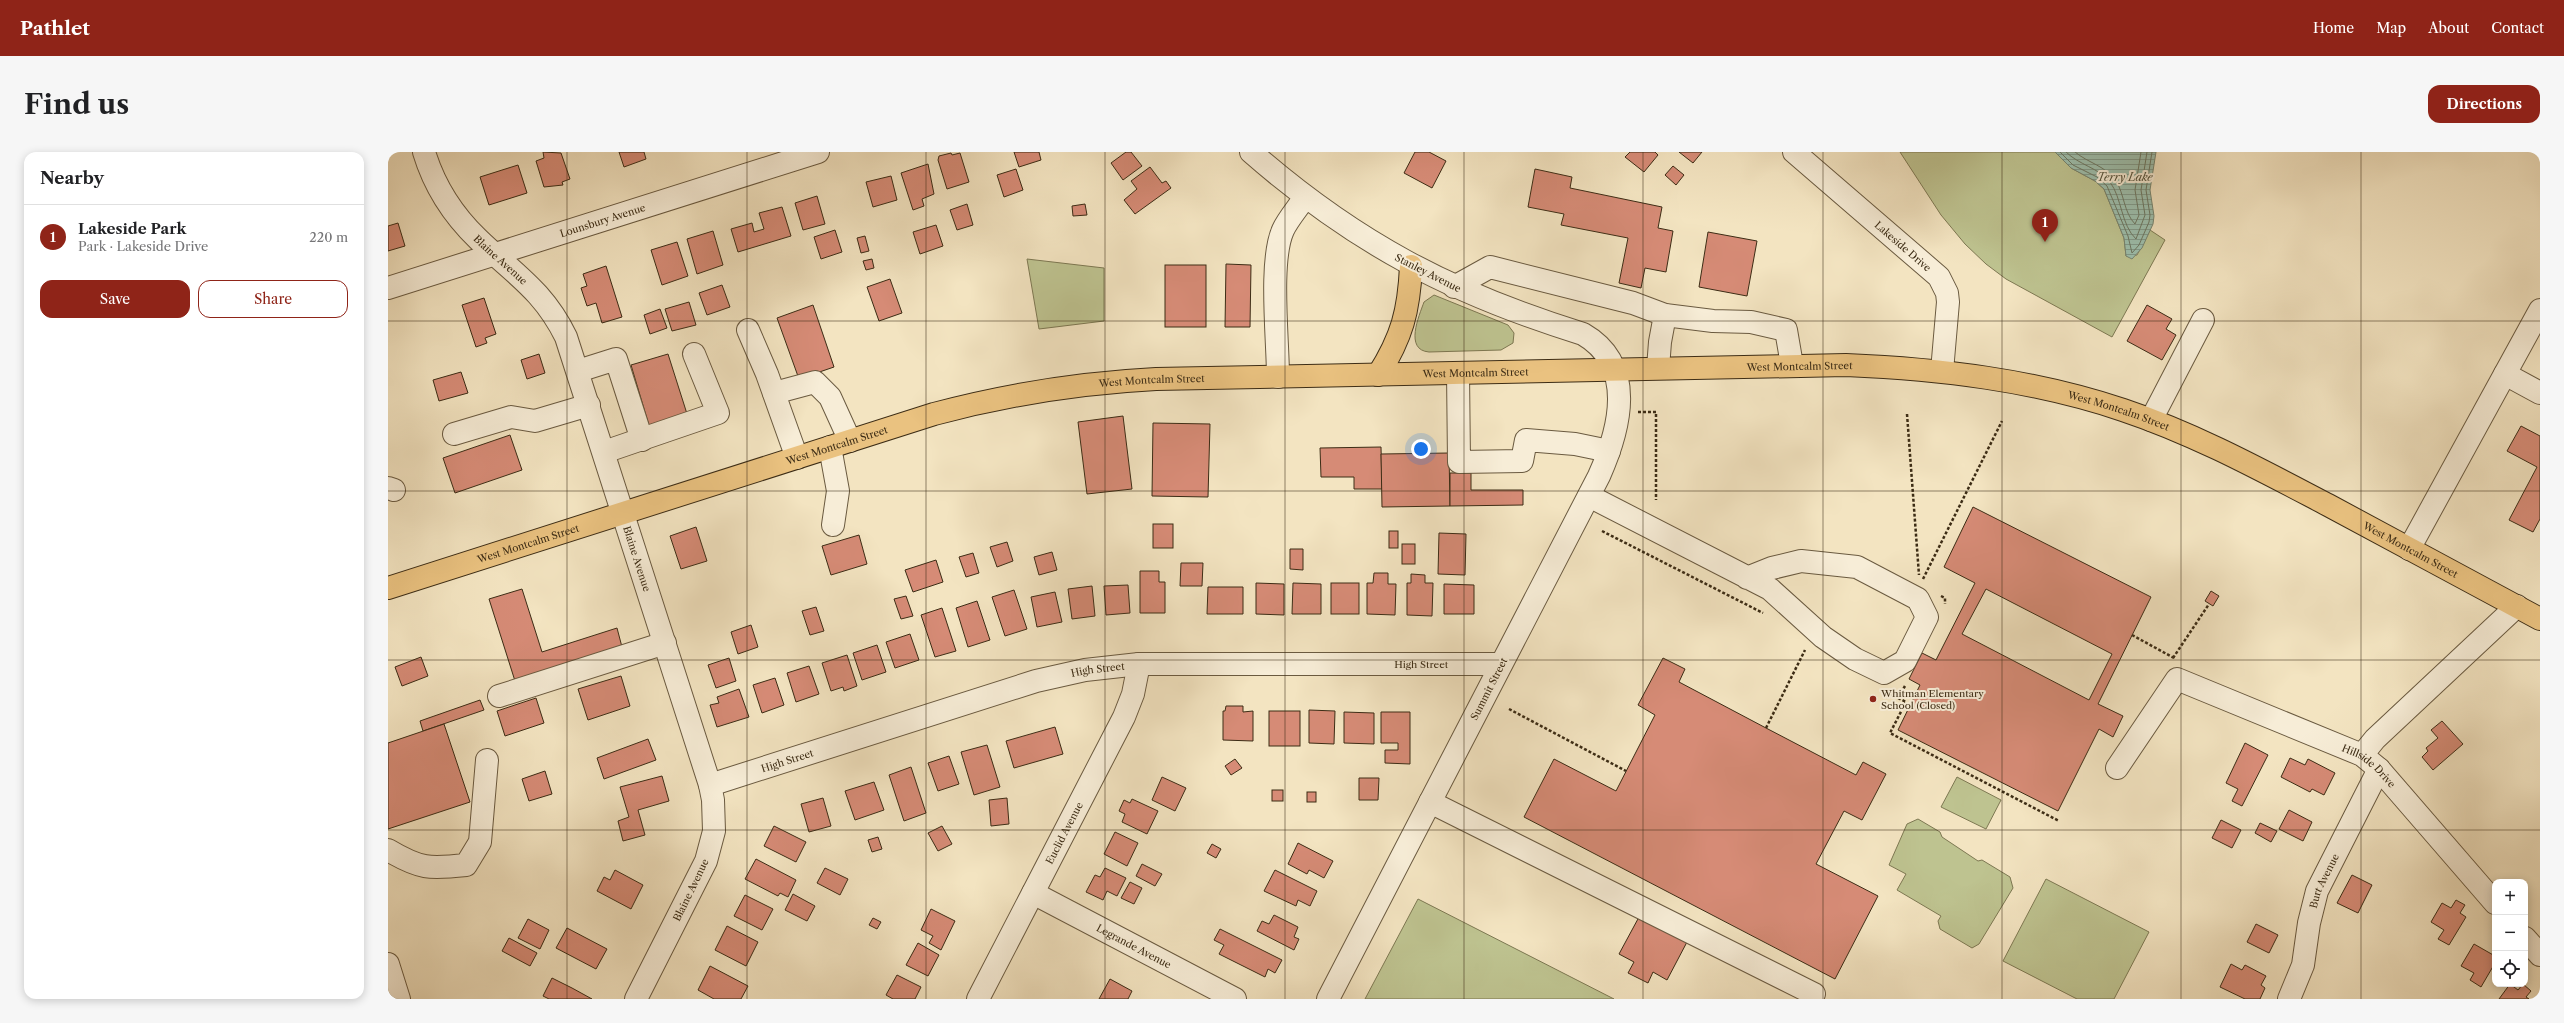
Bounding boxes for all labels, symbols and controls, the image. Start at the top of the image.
text: Pathlet [20,17,90,40]
text: Home [2313,19,2354,37]
text: Map [2376,19,2406,37]
text: About [2428,19,2469,37]
text: Contact [2491,19,2544,37]
button: Directions [2428,85,2540,123]
text: Find us [24,87,129,121]
text: Nearby [40,168,104,188]
water label: Terry Lake [2097,170,2153,184]
street label: Lounsbury Avenue [558,200,647,240]
pin: 1 [2032,209,2058,242]
street label: Lakeside Drive [1872,218,1934,274]
text: Lakeside Park [78,219,186,238]
text: 1 [50,229,56,245]
text: 220 m [309,229,348,245]
street label: Blaine Avenue [471,232,531,287]
text: Park · Lakeside Drive [78,238,208,254]
street label: Stanley Avenue [1393,251,1464,295]
button: Save [40,280,190,318]
button: Share [198,280,348,318]
street label: West Montcalm Street [1746,358,1853,374]
street label: West Montcalm Street [1422,365,1529,380]
street label: West Montcalm Street [1097,372,1205,390]
street label: West Montcalm Street [2066,388,2172,433]
street label: West Montcalm Street [783,423,890,468]
your location [1411,439,1431,459]
street label: West Montcalm Street [2360,518,2461,581]
street label: West Montcalm Street [475,521,581,566]
street label: Blaine Avenue [621,524,654,593]
street label: Summit Street [1468,655,1511,722]
street label: High Street [1394,658,1449,671]
street label: High Street [1069,659,1126,680]
place label: Whitman Elementary School (Closed) [1880,687,1984,712]
marker: Whitman Elementary School (Closed) [1868,694,1878,704]
street label: Hillside Drive [2340,741,2399,790]
street label: High Street [759,746,815,775]
street label: Euclid Avenue [1042,799,1086,866]
street label: Burt Avenue [2306,851,2342,910]
street label: Blaine Avenue [670,856,712,923]
map controls [2492,879,2528,987]
button: + [2492,879,2528,915]
button: − [2492,915,2528,951]
street label: Legrande Avenue [1094,921,1174,971]
button: locate [2492,951,2528,987]

